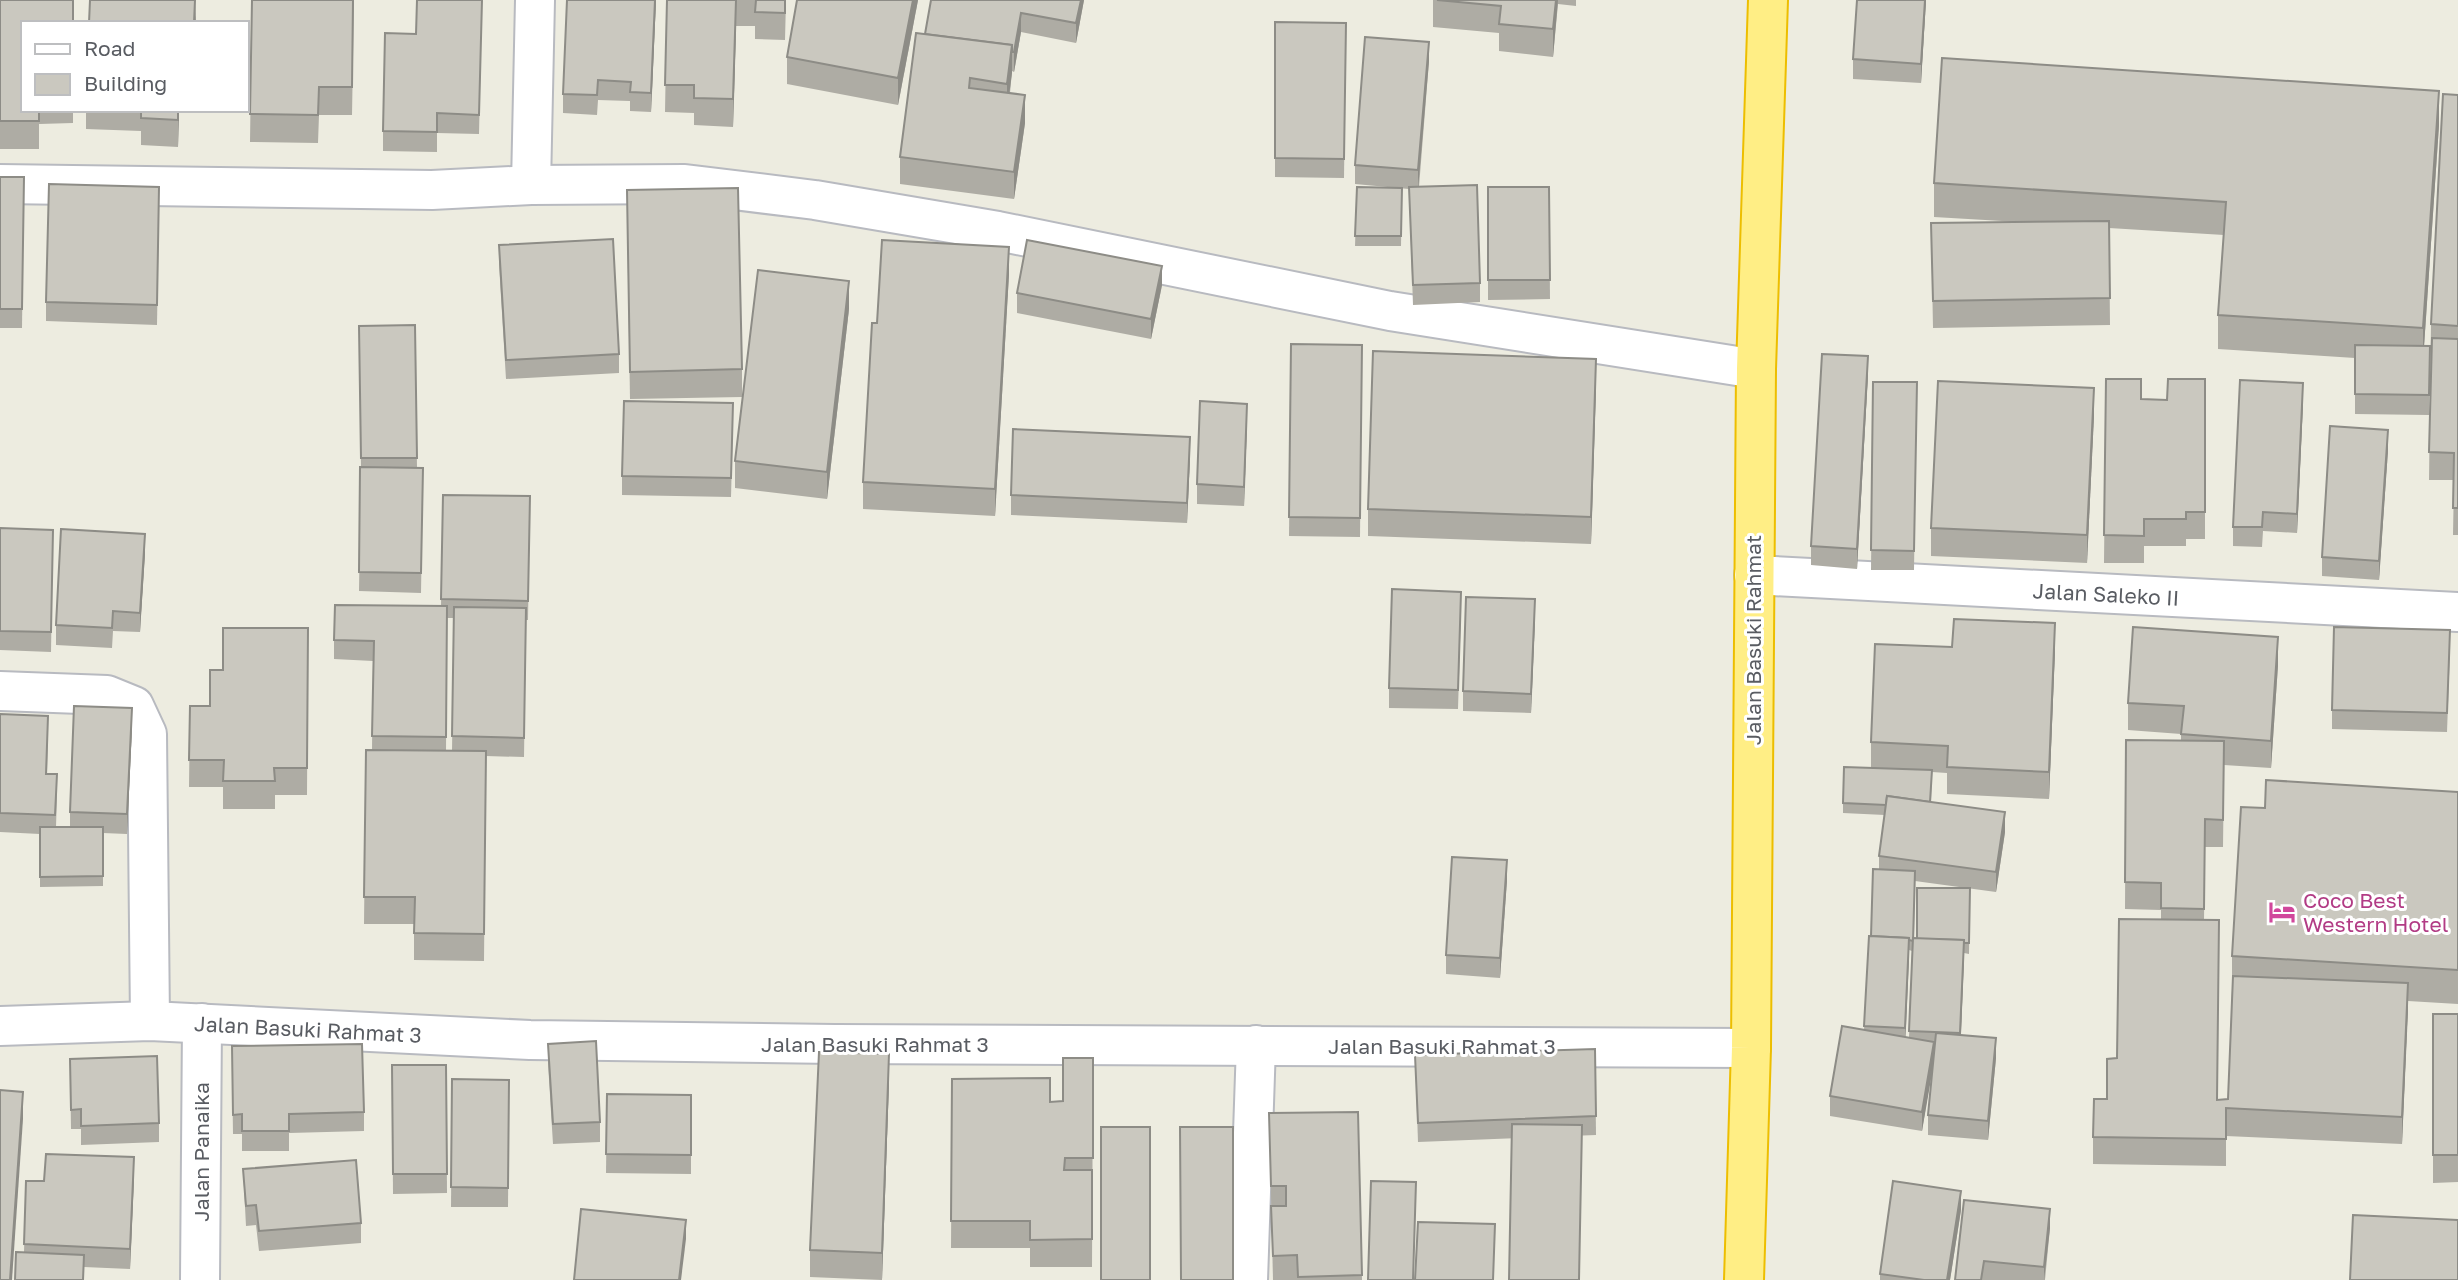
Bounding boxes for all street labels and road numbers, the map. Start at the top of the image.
street label: Jalan Basuki Rahmat [1740,535,1766,745]
street label: Jalan Saleko II [2032,577,2180,611]
street label: Jalan Basuki Rahmat 3 [194,1010,422,1048]
street label: Jalan Basuki Rahmat 3 [761,1031,989,1057]
street label: Jalan Basuki Rahmat 3 [1328,1033,1556,1059]
street label: Jalan Panaika [188,1082,214,1222]

